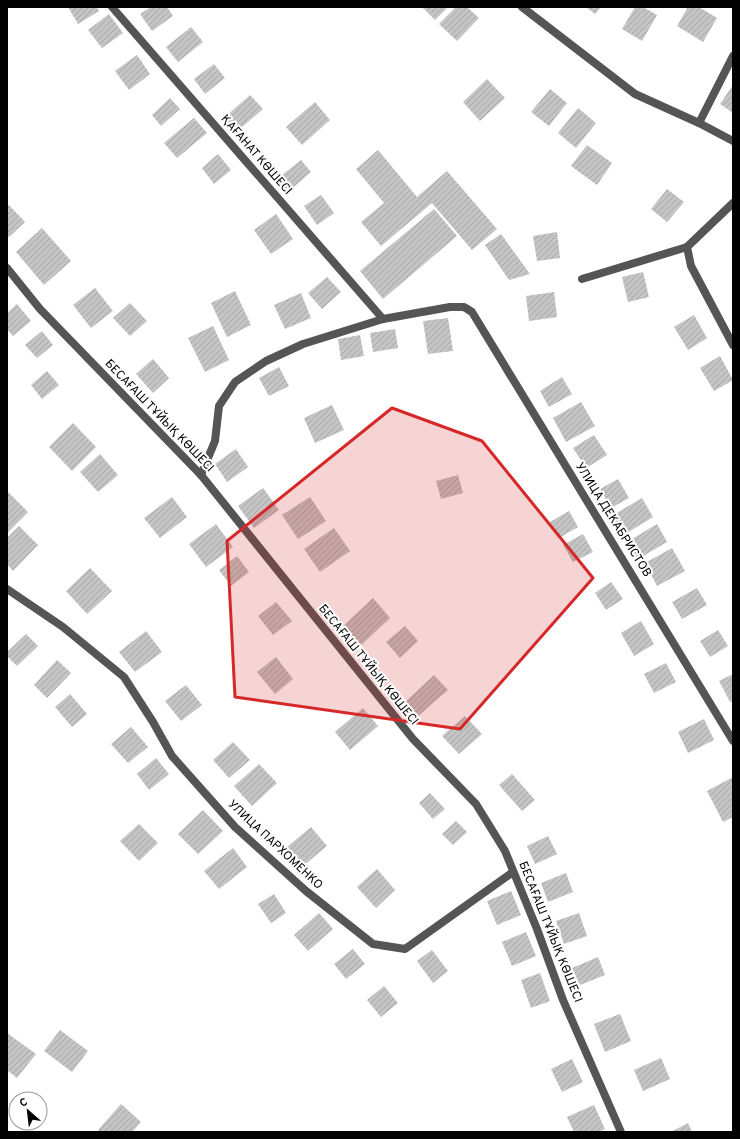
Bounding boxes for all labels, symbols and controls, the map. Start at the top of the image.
street label: ҚАҒАНАТ КӨШЕСІ [217,112,295,198]
street label: БЕСАҒАШ ТҰЙЫҚ КӨШЕСІ [101,356,217,476]
street label: УЛИЦА ДЕКАБРИСТОВ [571,460,655,580]
street label: БЕСАҒАШ ТҰЙЫҚ КӨШЕСІ [314,601,422,729]
street label: УЛИЦА ПАРХОМЕНКО [224,797,326,893]
street label: БЕСАҒАШ ТҰЙЫҚ КӨШЕСІ [514,859,586,1005]
north arrow [8,1091,48,1131]
text: С [17,1095,30,1111]

